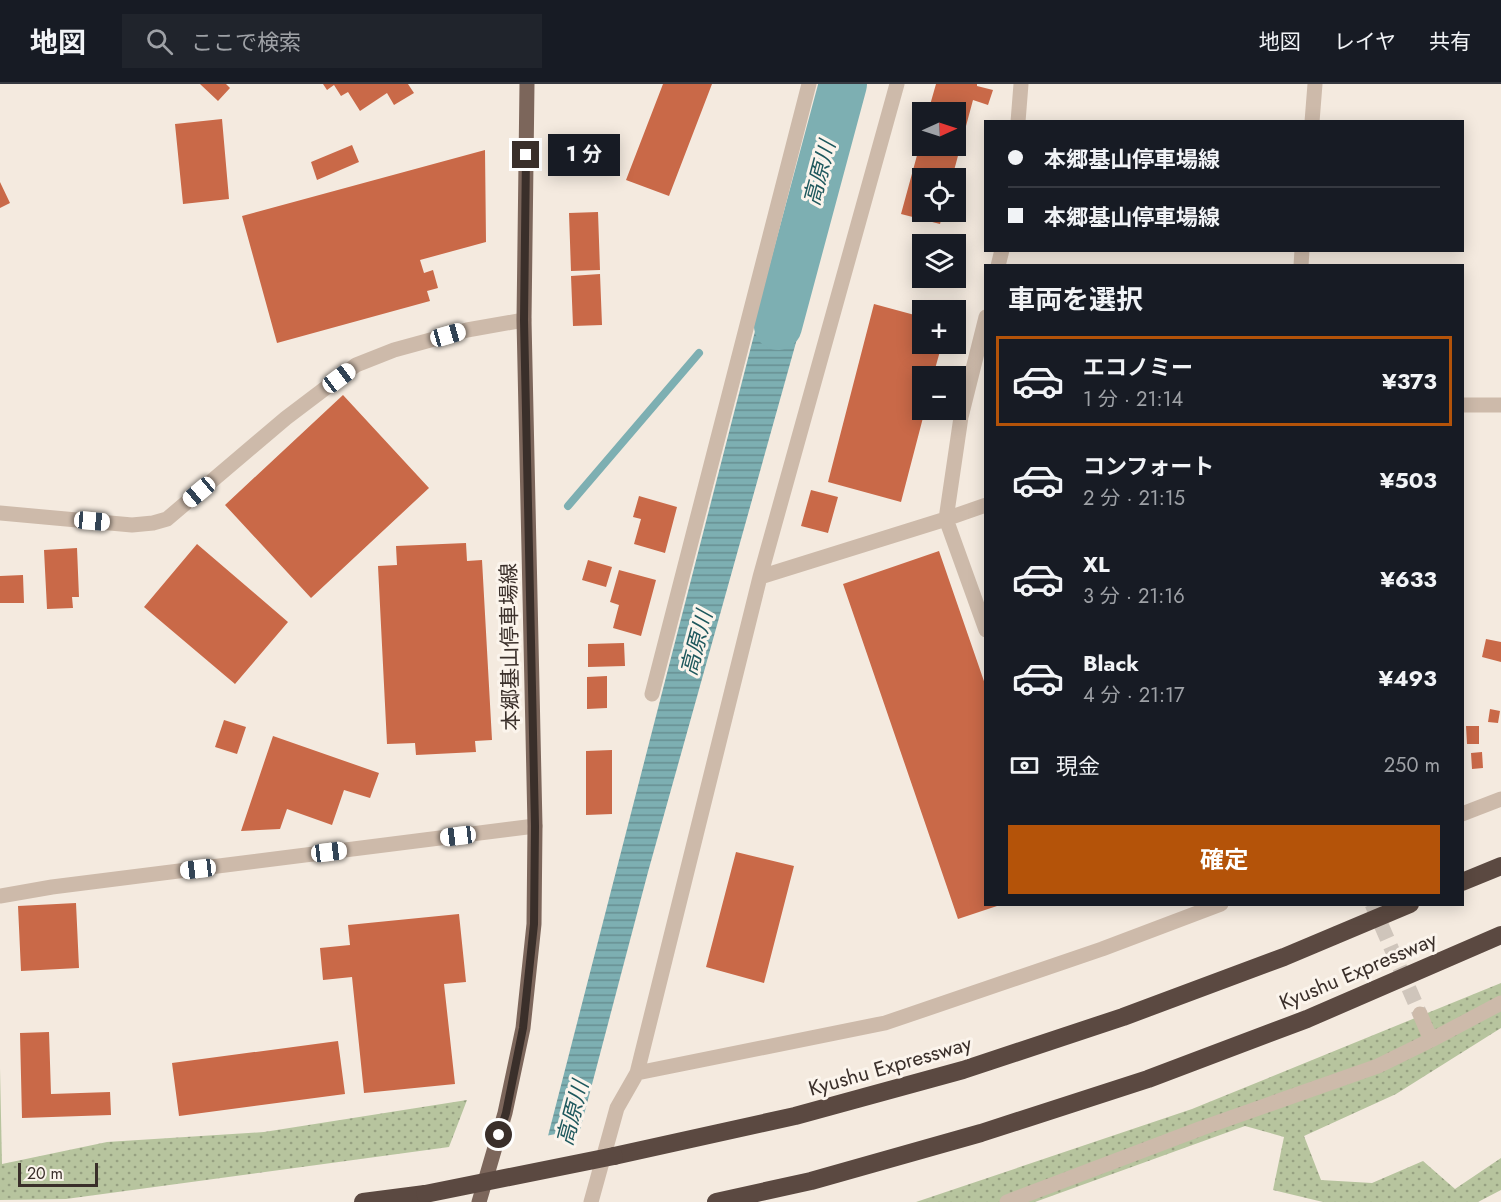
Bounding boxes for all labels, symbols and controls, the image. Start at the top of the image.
search box [122,14,542,68]
text: 地図 [30,22,86,63]
icon: search [143,25,176,58]
text: ここで検索 [191,26,301,58]
text: 地図 [1259,27,1301,57]
text: レイヤ [1334,27,1396,57]
text: 共有 [1429,27,1471,57]
north arrow [912,102,966,156]
map controls [912,102,966,420]
callout: 1 分 [547,134,619,176]
water label: 高原川 [795,135,844,209]
text: 1 分 [566,140,602,169]
route end [512,141,539,168]
text: 本郷基山停車場線 [1044,143,1220,175]
button: locate [912,168,966,222]
text: 本郷基山停車場線 [1044,201,1220,233]
button: layers [912,234,966,288]
text: 車両を選択 [1008,280,1143,319]
button: + [912,300,966,354]
car [428,321,468,349]
text: エコノミー [1083,351,1193,383]
icon: car [1011,354,1065,408]
car [319,360,359,396]
text: ¥373 [1382,365,1437,397]
button: − [912,366,966,420]
text: 1 分 · 21:14 [1083,385,1183,414]
text: コンフォート [1083,450,1214,482]
icon: car [1011,453,1065,507]
text: ¥503 [1380,464,1437,496]
car [179,474,219,510]
text: 2 分 · 21:15 [1083,484,1185,513]
car [73,510,111,532]
text: XL [1083,548,1110,580]
icon: car [1011,552,1065,606]
street label: 本郷基山停車場線 [494,563,526,731]
text: ¥633 [1380,563,1437,595]
text: 3 分 · 21:16 [1083,582,1185,611]
water label: 高原川 [672,605,721,679]
text: Black [1083,647,1139,679]
icon: car [1011,651,1065,705]
text: ¥493 [1379,662,1437,694]
text: 4 分 · 21:17 [1083,681,1185,710]
icon: cash [1008,749,1041,782]
text: 現金 [1056,750,1100,782]
text: 250 m [1384,751,1440,780]
car [439,825,477,847]
button: 確定 [1008,825,1440,894]
car [310,841,348,863]
car [179,858,217,880]
street label: Kyushu Expressway [1275,924,1442,1018]
street label: Kyushu Expressway [805,1028,976,1104]
water label: 高原川 [548,1075,597,1149]
route start [485,1121,512,1148]
scale bar [18,1160,98,1188]
text: 20 m [27,1162,63,1185]

